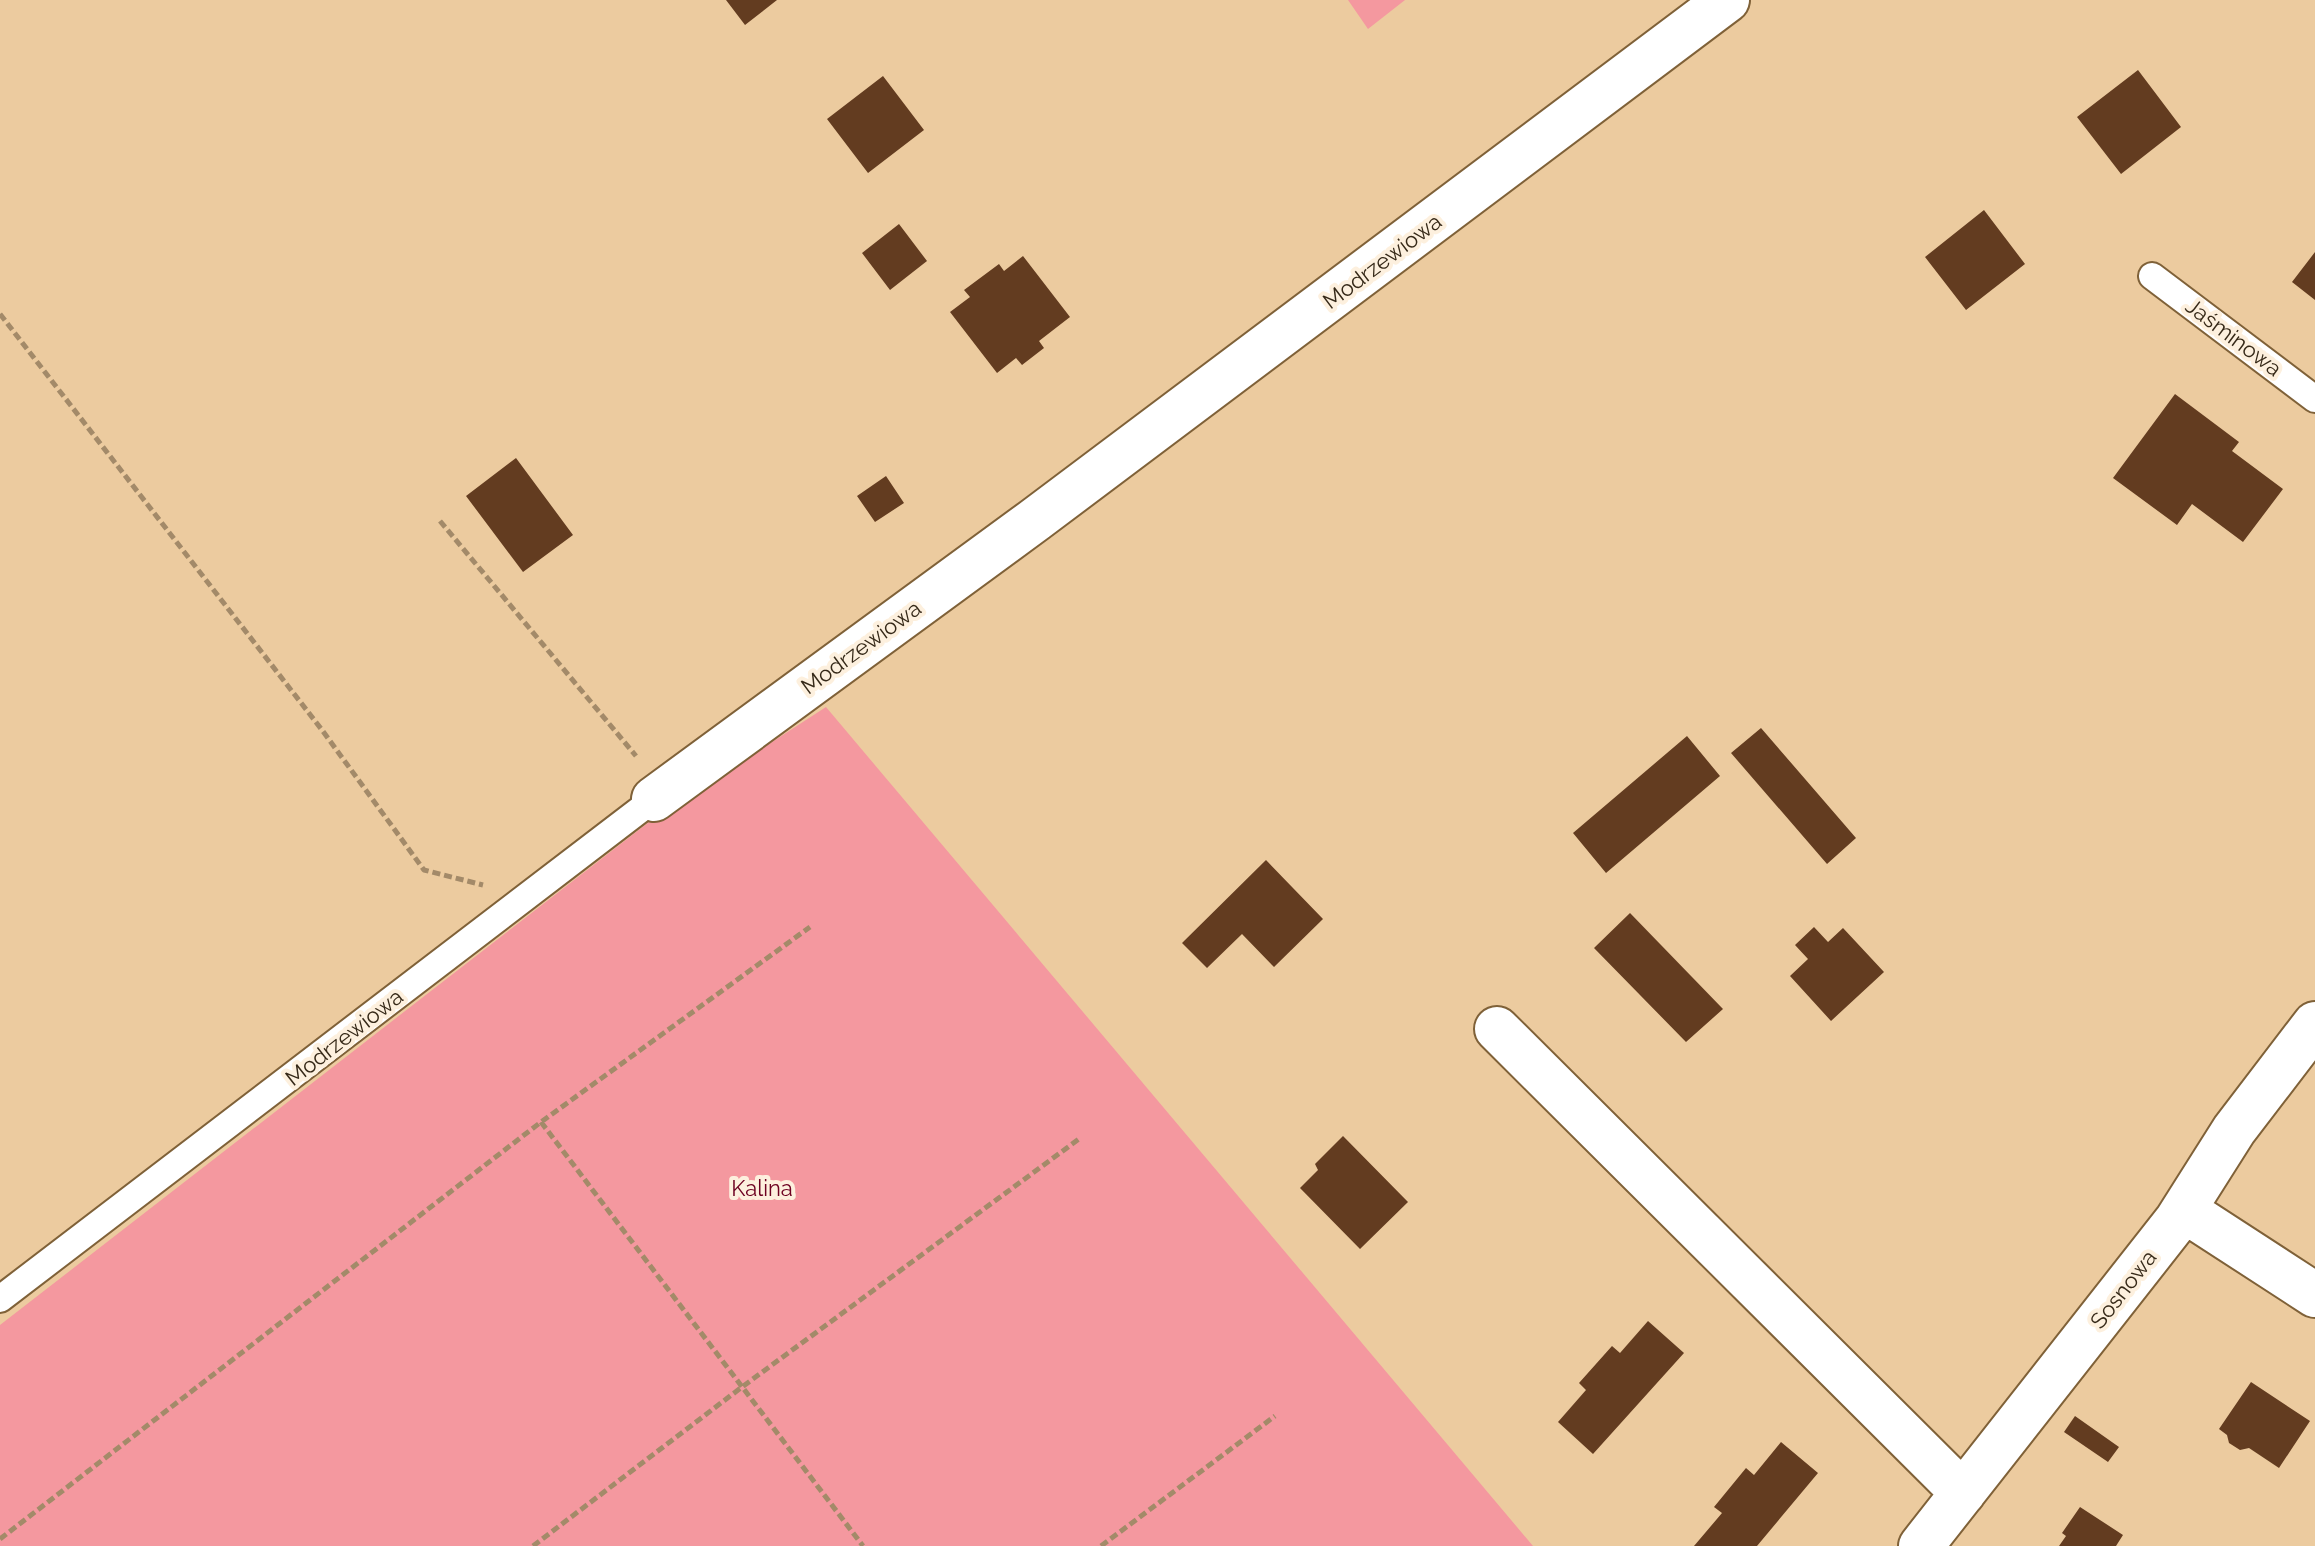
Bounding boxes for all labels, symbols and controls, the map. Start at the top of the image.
street label: Modrzewiowa [1318,208,1446,314]
street label: Jaśminowa [2181,293,2287,381]
street label: Modrzewiowa [796,595,926,699]
street label: Modrzewiowa [280,983,408,1091]
park label: Kalina [731,1175,793,1201]
street label: Sosnowa [2084,1245,2162,1333]

